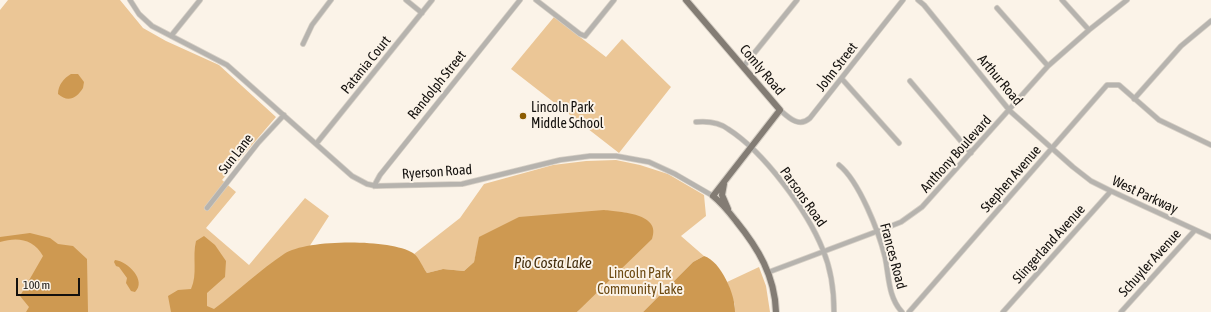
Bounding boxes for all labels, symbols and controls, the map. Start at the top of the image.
street label: Patania Court [338,33,394,97]
street label: John Street [813,39,861,95]
street label: Comly Road [736,41,788,99]
street label: Randolph Street [404,47,470,123]
street label: Arthur Road [974,51,1026,109]
place label: Lincoln Park Middle School [531,100,603,132]
marker: Lincoln Park Middle School [518,111,528,121]
street label: Anthony Boulevard [917,112,995,196]
street label: Sun Lane [215,131,257,177]
street label: Stephen Avenue [977,142,1045,216]
street label: Ryerson Road [401,161,473,183]
street label: Parsons Road [776,164,830,230]
street label: West Parkway [1109,172,1181,218]
street label: Slingerland Avenue [1009,201,1089,287]
street label: Frances Road [876,221,910,291]
street label: Schuyler Avenue [1115,226,1185,300]
water label: Pio Costa Lake [514,254,592,272]
park label: Lincoln Park Community Lake [597,266,683,298]
scale bar [18,270,82,296]
text: 100 m [23,278,50,292]

